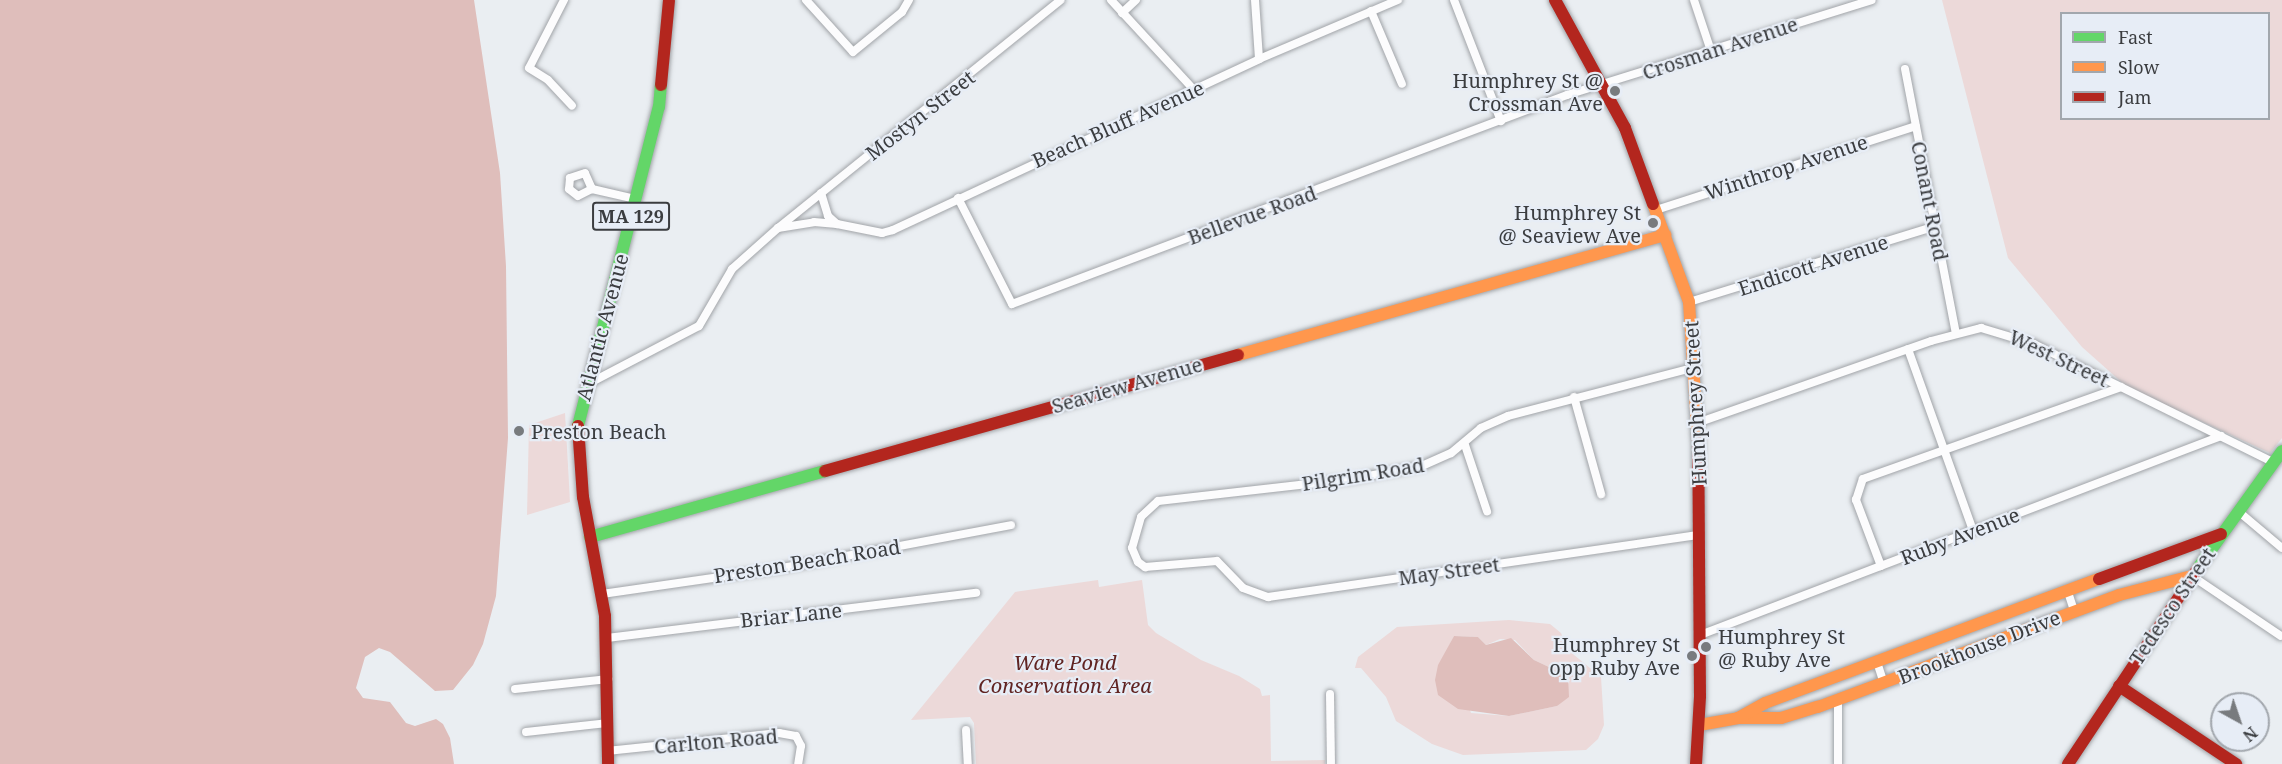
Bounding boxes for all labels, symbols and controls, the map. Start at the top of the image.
street label: Crosman Avenue [1639,12,1801,84]
legend [2060,12,2270,120]
text: Fast [2118,25,2153,49]
text: Slow [2118,55,2159,79]
street label: Mostyn Street [861,65,979,165]
place label: Humphrey St @ Crossman Ave [1452,68,1603,115]
street label: Beach Bluff Avenue [1028,75,1208,173]
marker: Humphrey St @ Crossman Ave [1608,84,1622,98]
text: Jam [2118,85,2152,109]
street label: Winthrop Avenue [1701,129,1871,205]
street label: Conant Road [1907,139,1953,263]
street label: Bellevue Road [1184,181,1320,249]
place label: Humphrey St @ Seaview Ave [1498,200,1641,247]
road number: MA 129 [592,201,670,231]
marker: Humphrey St @ Seaview Ave [1646,216,1660,230]
street label: Endicott Avenue [1735,229,1891,301]
street label: Atlantic Avenue [571,251,633,403]
street label: Humphrey Street [1679,320,1711,486]
street label: West Street [2005,324,2113,392]
street label: Seaview Avenue [1049,352,1205,418]
place label: Preston Beach [531,419,666,443]
marker: Preston Beach [512,424,526,438]
street label: Pilgrim Road [1300,452,1426,496]
street label: Ruby Avenue [1897,502,2023,570]
street label: Preston Beach Road [712,534,902,588]
street label: Tedesco Street [2124,543,2220,669]
street label: May Street [1397,552,1501,590]
street label: Briar Lane [739,598,843,632]
street label: Brookhouse Drive [1895,605,2063,689]
place label: Humphrey St @ Ruby Ave [1718,624,1845,671]
place label: Humphrey St opp Ruby Ave [1549,632,1680,679]
marker: Humphrey St @ Ruby Ave [1699,640,1713,654]
marker: Humphrey St opp Ruby Ave [1685,649,1699,663]
park label: Ware Pond Conservation Area [978,651,1152,698]
north arrow [2210,692,2270,752]
text: N [2238,722,2262,747]
street label: Carlton Road [653,724,779,758]

